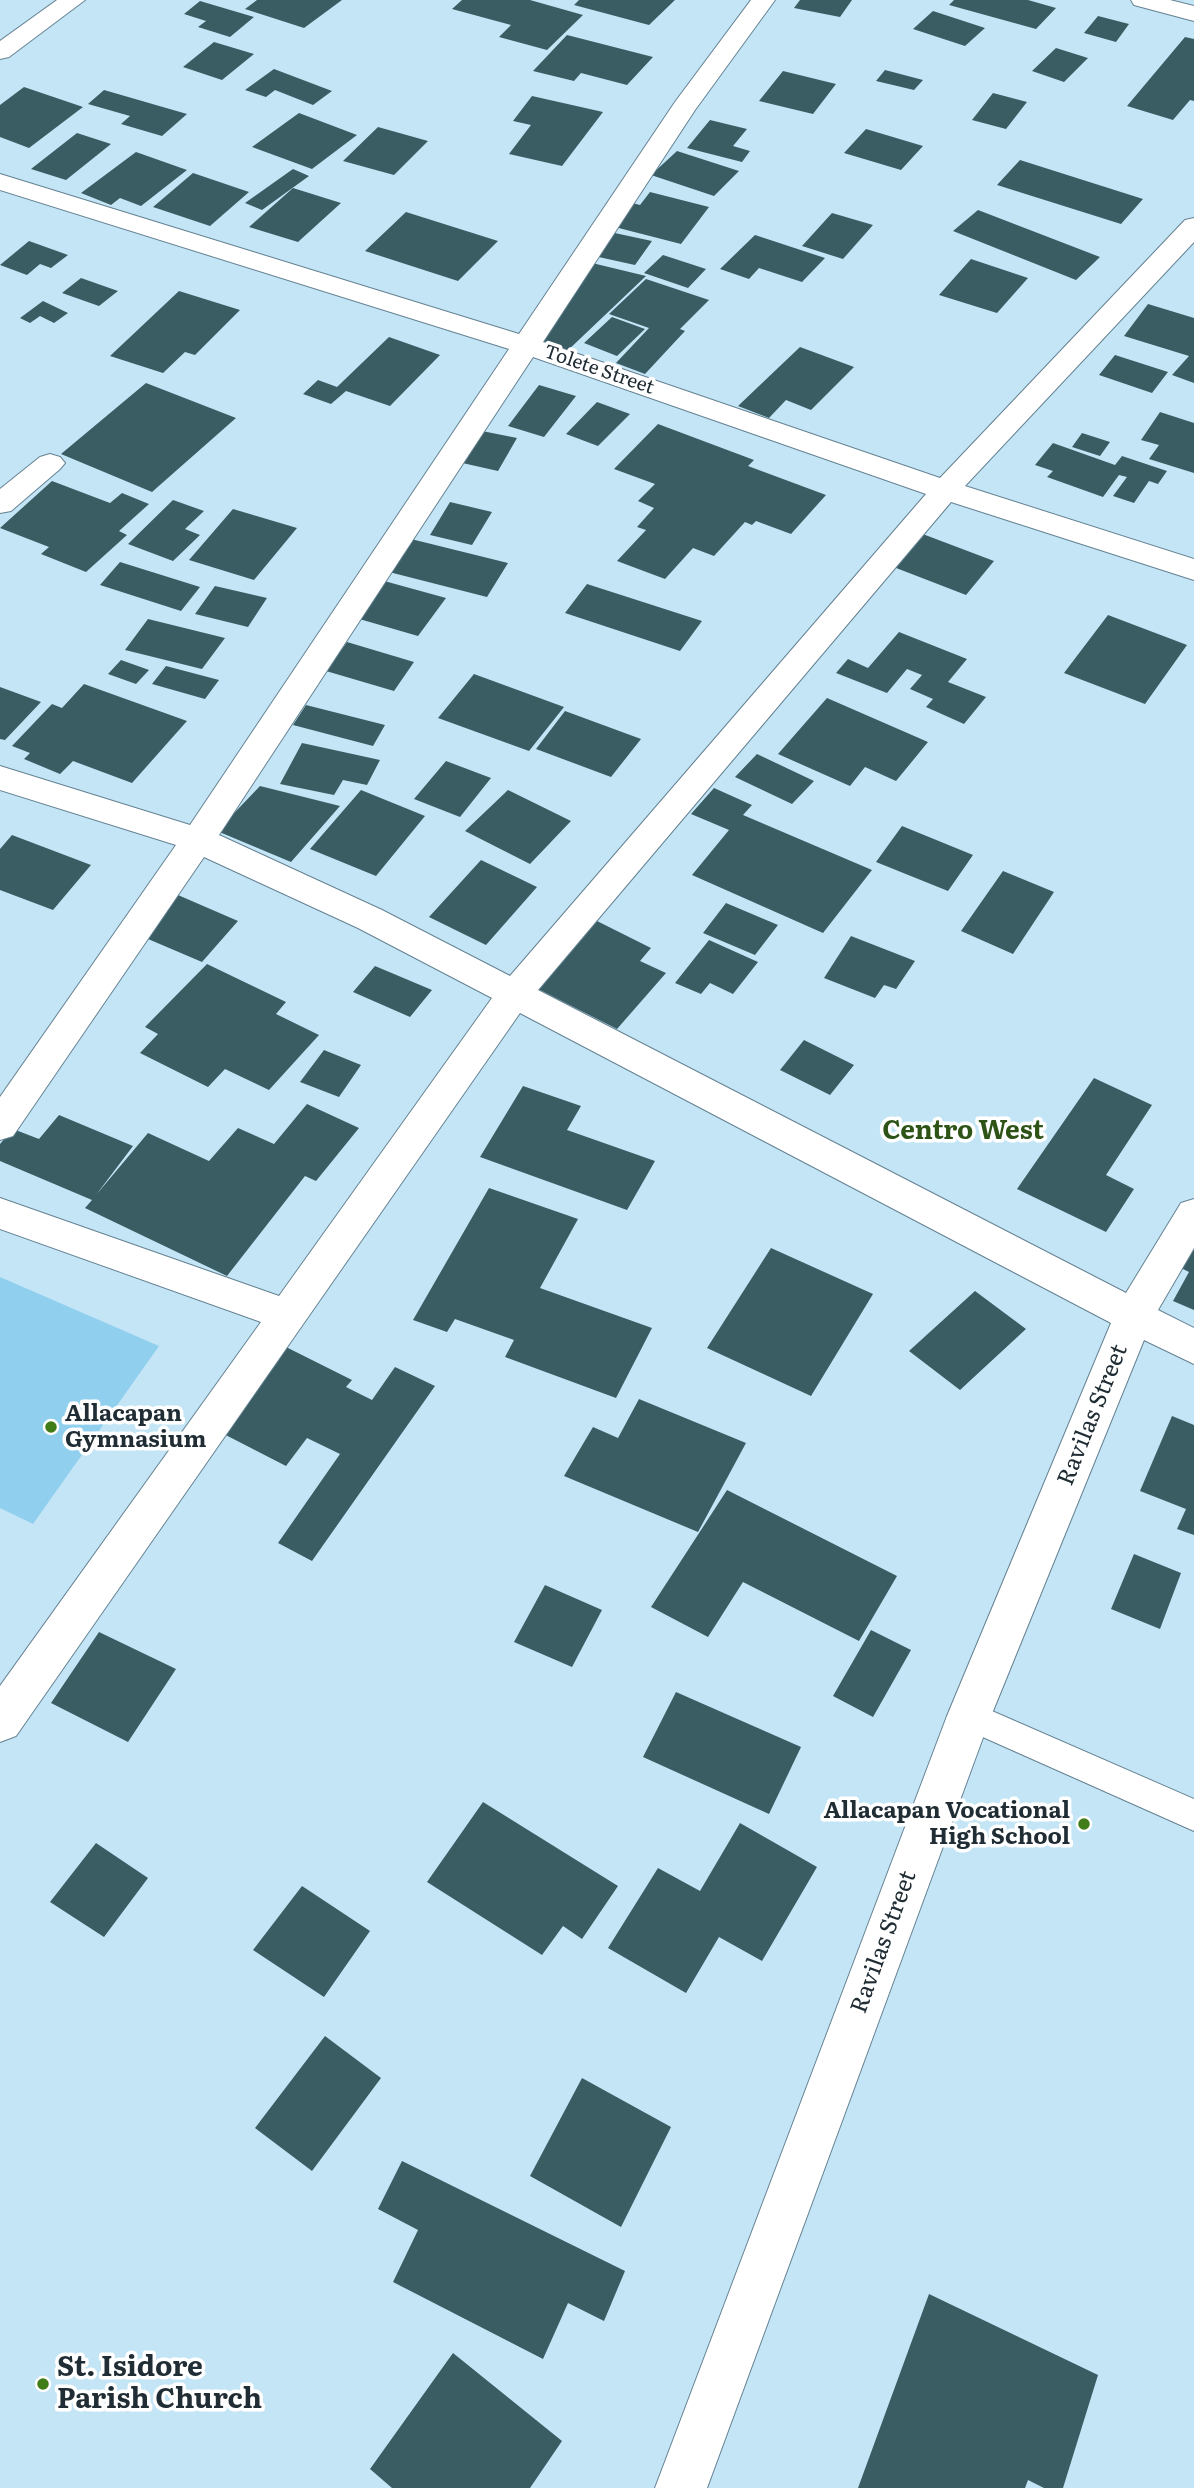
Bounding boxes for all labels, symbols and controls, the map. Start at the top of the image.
street label: Tolete Street [541,341,657,399]
district label: Centro West [882,1115,1044,1147]
street label: Ravilas Street [1052,1340,1134,1490]
place label: Allacapan Gymnasium [65,1400,206,1454]
marker: Allacapan Gymnasium [43,1419,59,1435]
place label: Allacapan Vocational High School [824,1797,1070,1851]
marker: Allacapan Vocational High School [1076,1816,1092,1832]
street label: Ravilas Street [845,1867,923,2017]
place label: St. Isidore Parish Church [57,2351,262,2417]
marker: St. Isidore Parish Church [35,2376,51,2392]

